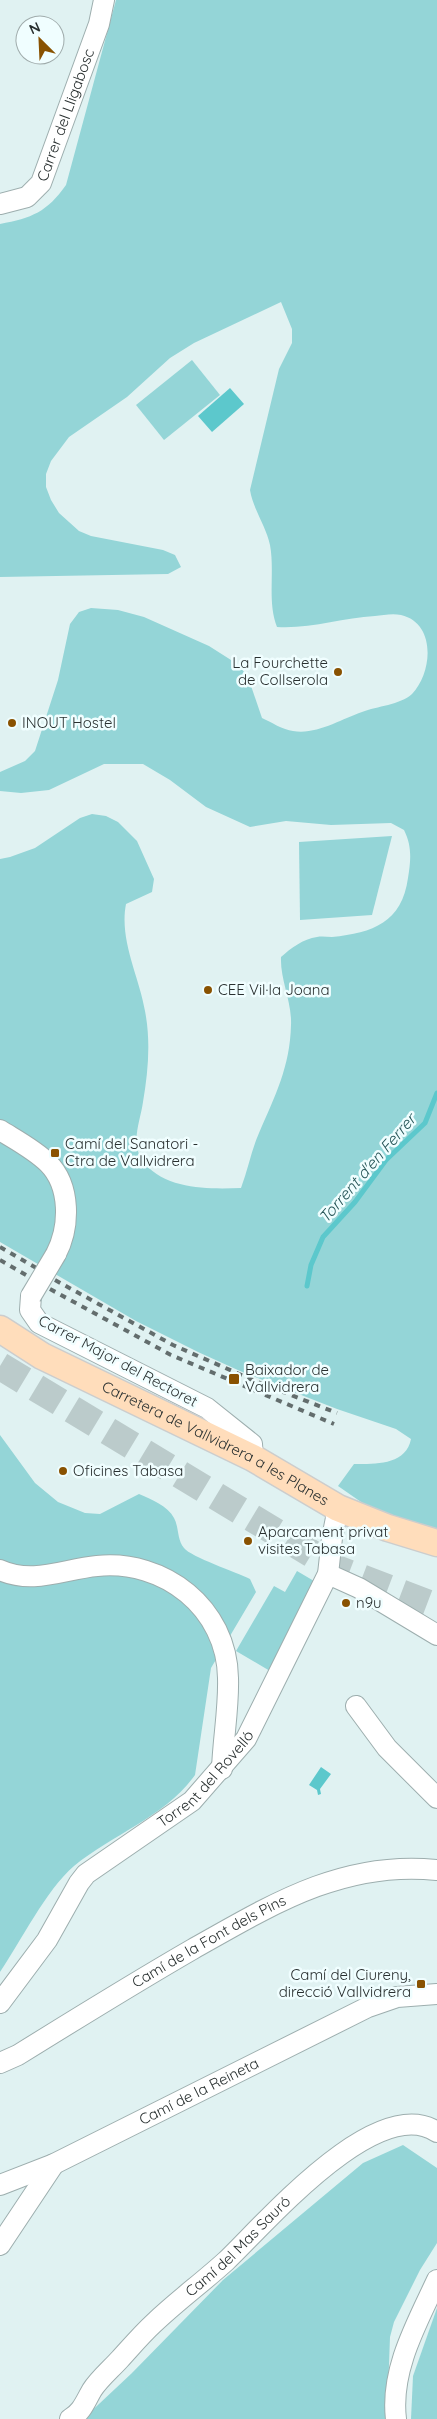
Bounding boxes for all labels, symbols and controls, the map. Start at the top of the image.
north arrow [15,15,65,65]
text: N [26,18,43,38]
street label: Carrer del Lligabosc [32,46,98,184]
place label: La Fourchette de Collserola [232,653,328,689]
marker: La Fourchette de Collserola [332,666,344,678]
place label: INOUT Hostel [22,713,116,732]
marker: INOUT Hostel [6,717,18,729]
place label: CEE Vil·la Joana [218,980,330,999]
marker: CEE Vil·la Joana [202,984,214,996]
water label: Torrent d'en Ferrer [314,1108,421,1227]
place label: Camí del Sanatori - Ctra de Vallvidrera [65,1134,198,1170]
marker: Camí del Sanatori - Ctra de Vallvidrera [49,1147,61,1159]
street label: Carrer Major del Rectoret [35,1311,201,1411]
place label: Baixador de Vallvidrera [245,1360,329,1396]
marker: Baixador de Vallvidrera [227,1372,241,1386]
street label: Carretera de Vallvidrera a les Planes [99,1376,332,1509]
place label: Oficines Tabasa [73,1461,183,1480]
marker: Oficines Tabasa [57,1465,69,1477]
place label: Aparcament privat visites Tabasa [258,1522,388,1558]
marker: Aparcament privat visites Tabasa [242,1535,254,1547]
place label: n9u [356,1593,382,1612]
marker: n9u [340,1597,352,1609]
street label: Torrent del Rovelló [153,1727,258,1831]
street label: Camí de la Font dels Pins [128,1890,289,1992]
place label: Camí del Ciureny, direcció Vallvidrera [279,1965,411,2001]
marker: Camí del Ciureny, direcció Vallvidrera [415,1978,427,1990]
street label: Camí de la Reineta [136,2053,262,2129]
street label: Camí del Mas Sauró [181,2192,294,2301]

